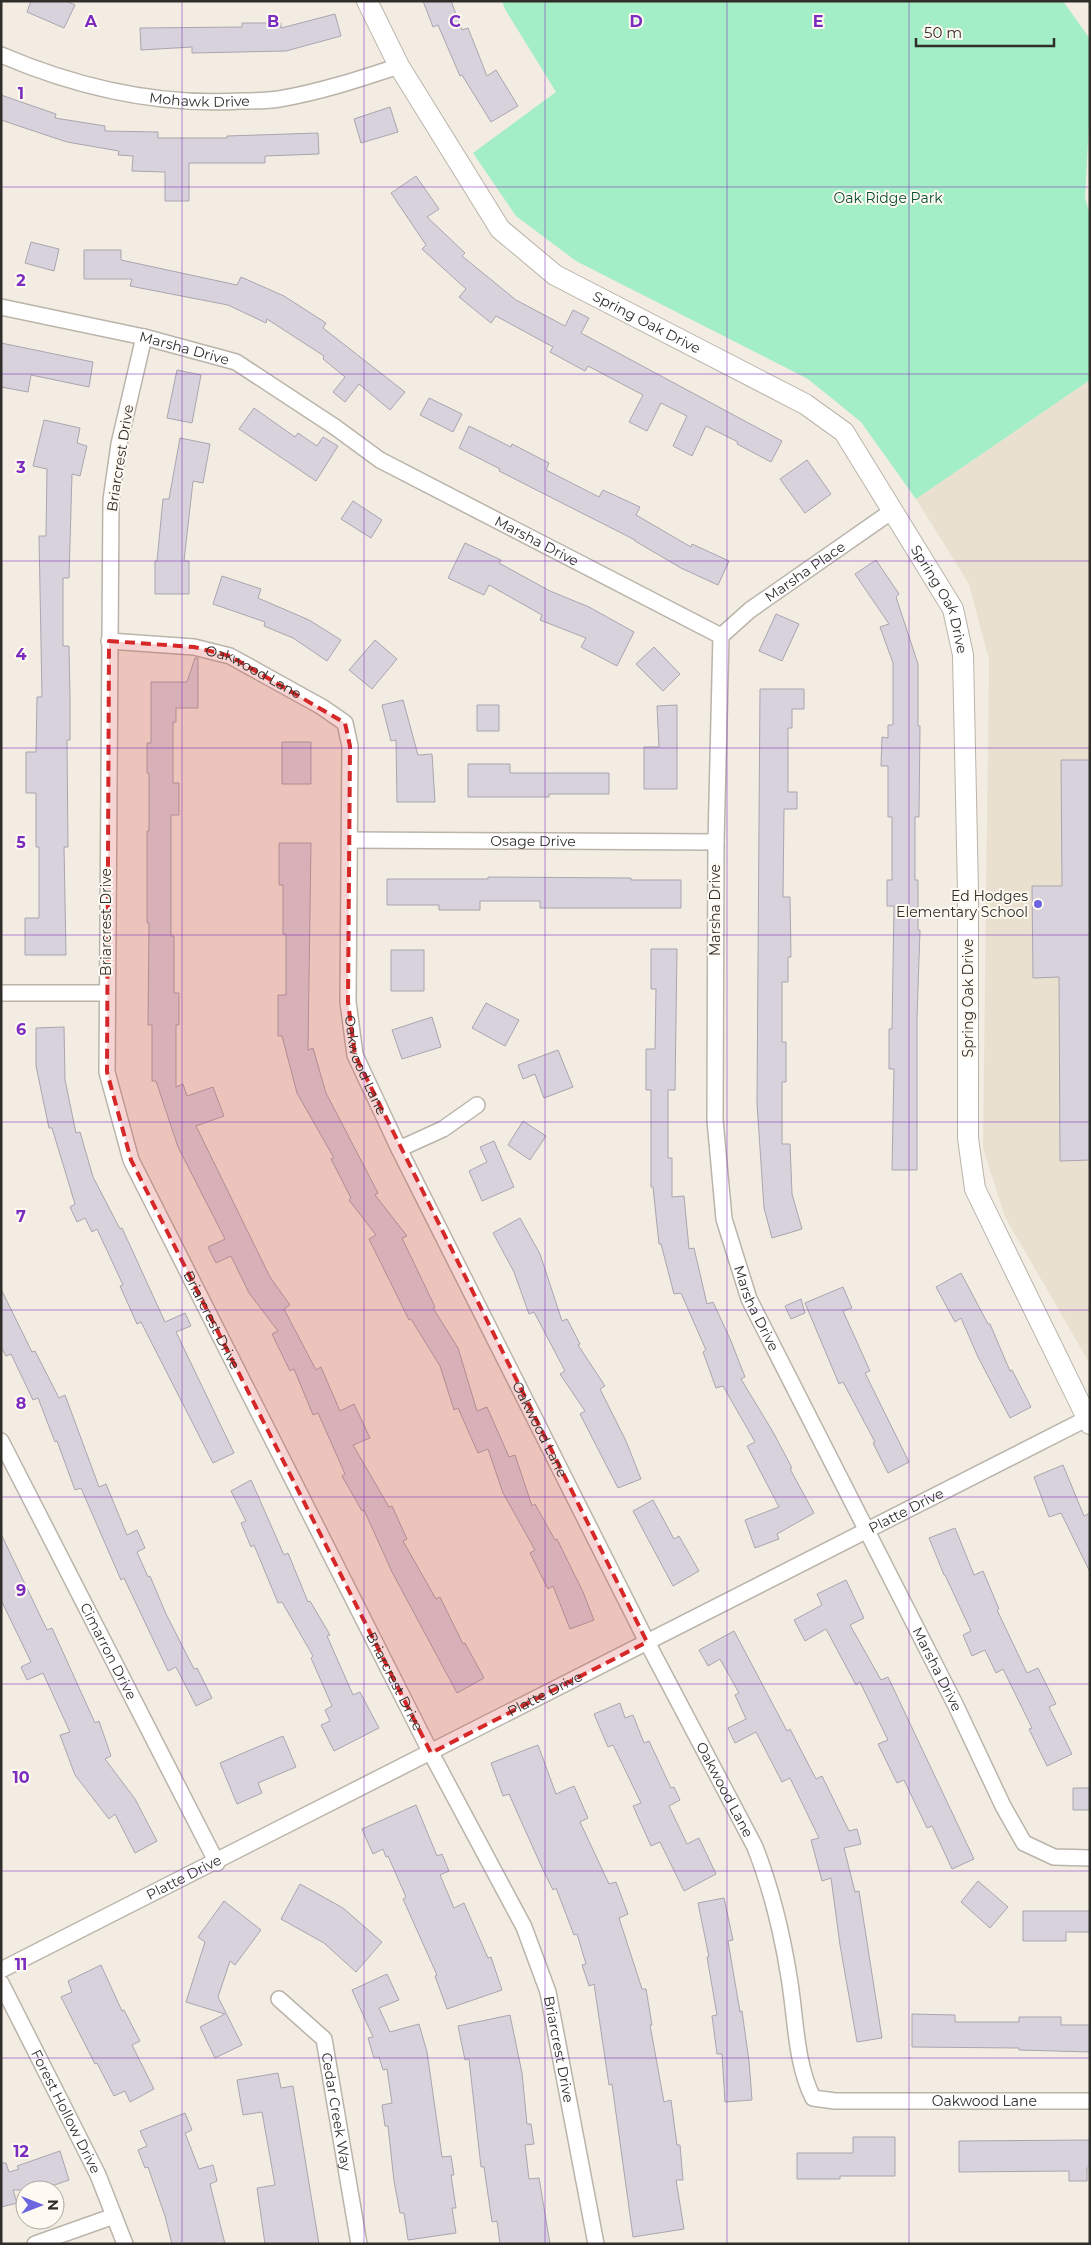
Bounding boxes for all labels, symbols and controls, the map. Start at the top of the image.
text: A [84,12,98,31]
text: B [267,12,279,31]
text: C [449,12,461,31]
text: D [629,12,643,31]
text: E [813,12,823,31]
scale bar [916,15,1054,47]
text: 50 m [924,23,962,42]
text: 1 [18,84,24,103]
street label: Mohawk Drive [148,88,250,111]
park label: Oak Ridge Park [833,189,943,207]
text: 2 [16,271,26,290]
street label: Spring Oak Drive [590,287,704,358]
street label: Marsha Drive [138,327,231,369]
street label: Briarcrest Drive [103,403,137,513]
text: 3 [15,458,26,477]
street label: Marsha Drive [492,512,582,570]
street label: Marsha Place [761,537,849,606]
street label: Spring Oak Drive [907,542,971,655]
street label: Oakwood Lane [204,641,305,703]
text: 4 [15,645,27,664]
street label: Osage Drive [490,832,576,850]
text: 5 [16,833,26,852]
street label: Marsha Drive [706,864,724,956]
street label: Briarcrest Drive [97,868,115,976]
place label: Ed Hodges Elementary School [896,887,1028,921]
marker: Ed Hodges Elementary School [1032,898,1044,910]
street label: Spring Oak Drive [959,939,977,1057]
street label: Oakwood Lane [341,1014,391,1118]
text: 6 [16,1020,26,1039]
text: 7 [16,1207,26,1226]
street label: Marsha Drive [730,1263,783,1354]
street label: Briarcrest Drive [179,1268,244,1372]
street label: Oakwood Lane [508,1378,572,1480]
text: 8 [16,1394,26,1413]
street label: Platte Drive [865,1484,947,1537]
text: 9 [16,1581,26,1600]
street label: Cimarron Drive [76,1600,141,1703]
street label: Marsha Drive [908,1624,966,1714]
street label: Briarcrest Drive [362,1629,427,1734]
street label: Platte Drive [504,1667,585,1720]
street label: Oakwood Lane [692,1739,757,1840]
text: 10 [12,1768,30,1787]
street label: Platte Drive [143,1851,224,1904]
text: 11 [15,1955,27,1974]
street label: Briarcrest Drive [540,1994,578,2104]
street label: Forest Hollow Drive [27,2047,105,2177]
street label: Cedar Creek Way [317,2051,355,2173]
street label: Oakwood Lane [932,2092,1037,2110]
text: 12 [13,2142,29,2161]
north arrow [15,2180,65,2230]
text: N [44,2199,62,2211]

